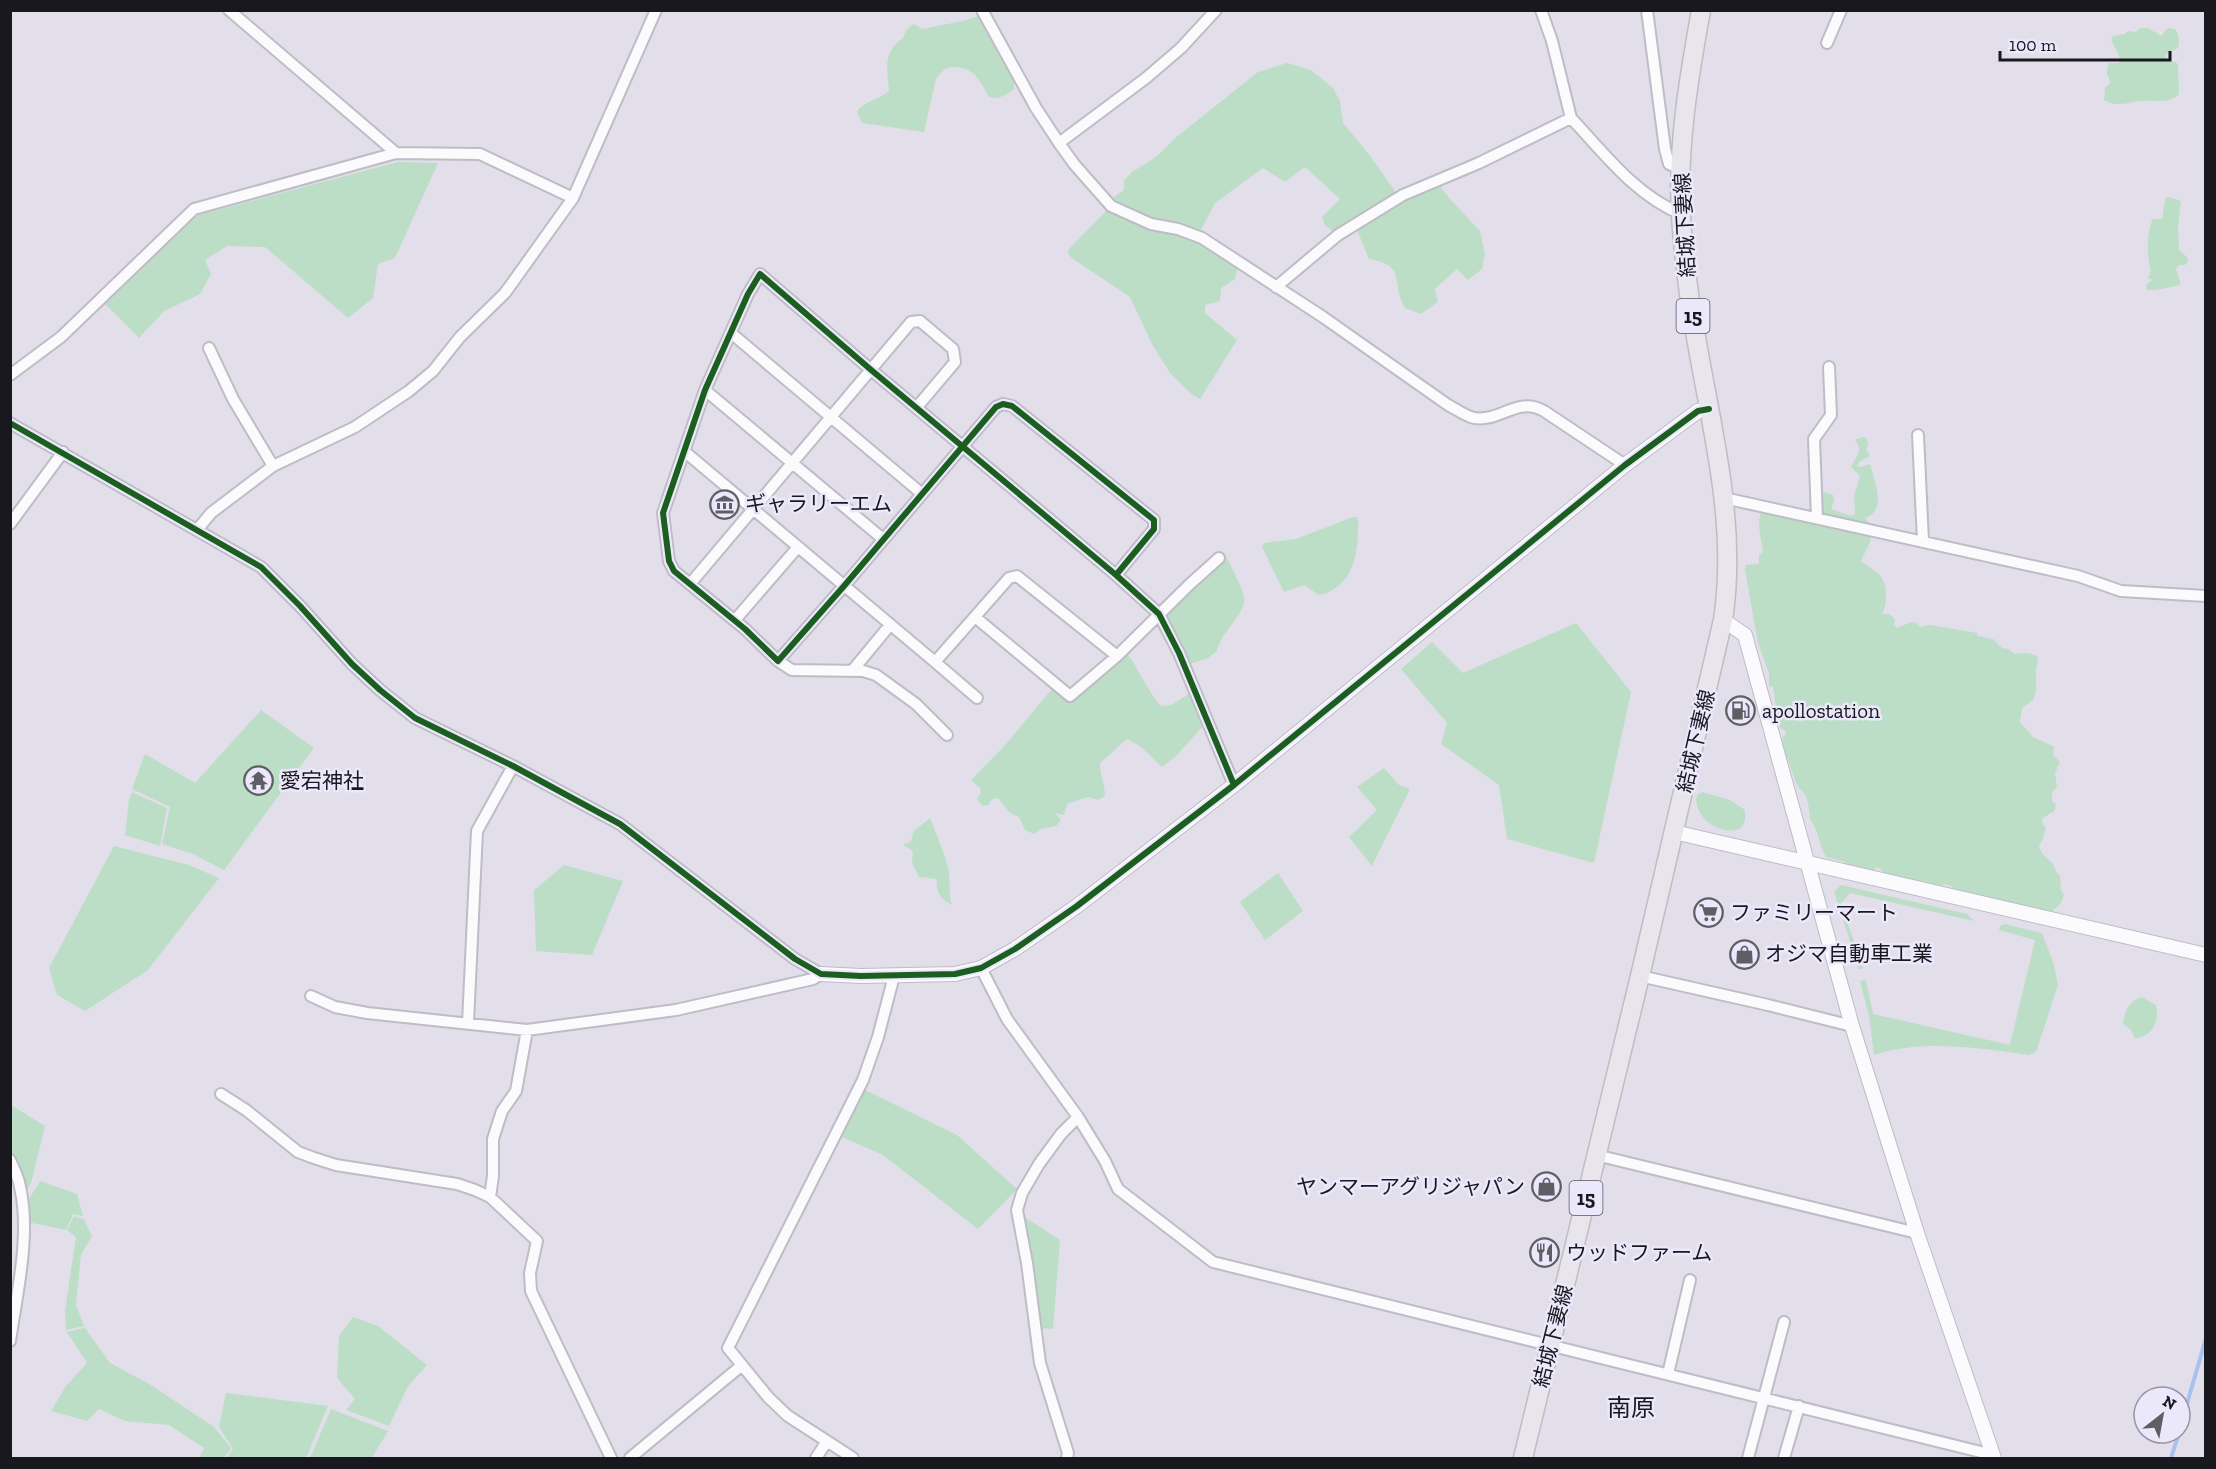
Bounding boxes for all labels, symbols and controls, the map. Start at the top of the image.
scale bar [2000,24,2170,62]
text: 100 m [2009,34,2057,56]
street label: 結城下妻線 [1669,172,1700,278]
road number: 15 [1676,299,1710,333]
museum icon: ギャラリーエム [708,488,740,520]
place label: ギャラリーエム [745,491,892,516]
street label: 結城下妻線 [1672,687,1720,795]
fuel station icon: apollostation [1725,695,1757,727]
place label: apollostation [1762,698,1880,723]
temple icon: 愛宕神社 [243,765,275,797]
place label: 愛宕神社 [280,768,364,793]
supermarket icon: ファミリーマート [1693,897,1725,929]
place label: ファミリーマート [1730,900,1898,925]
shop icon: オジマ自動車工業 [1728,938,1760,970]
place label: オジマ自動車工業 [1765,941,1933,966]
shop icon: ヤンマーアグリジャパン [1530,1171,1562,1203]
place label: ヤンマーアグリジャパン [1296,1174,1525,1199]
road number: 15 [1570,1181,1602,1215]
restaurant icon: ウッドファーム [1529,1237,1561,1269]
place label: ウッドファーム [1566,1240,1712,1265]
street label: 結城下妻線 [1528,1282,1577,1390]
north arrow [2132,1385,2192,1445]
text: N [2159,1391,2180,1414]
district label: 南原 [1607,1393,1655,1422]

